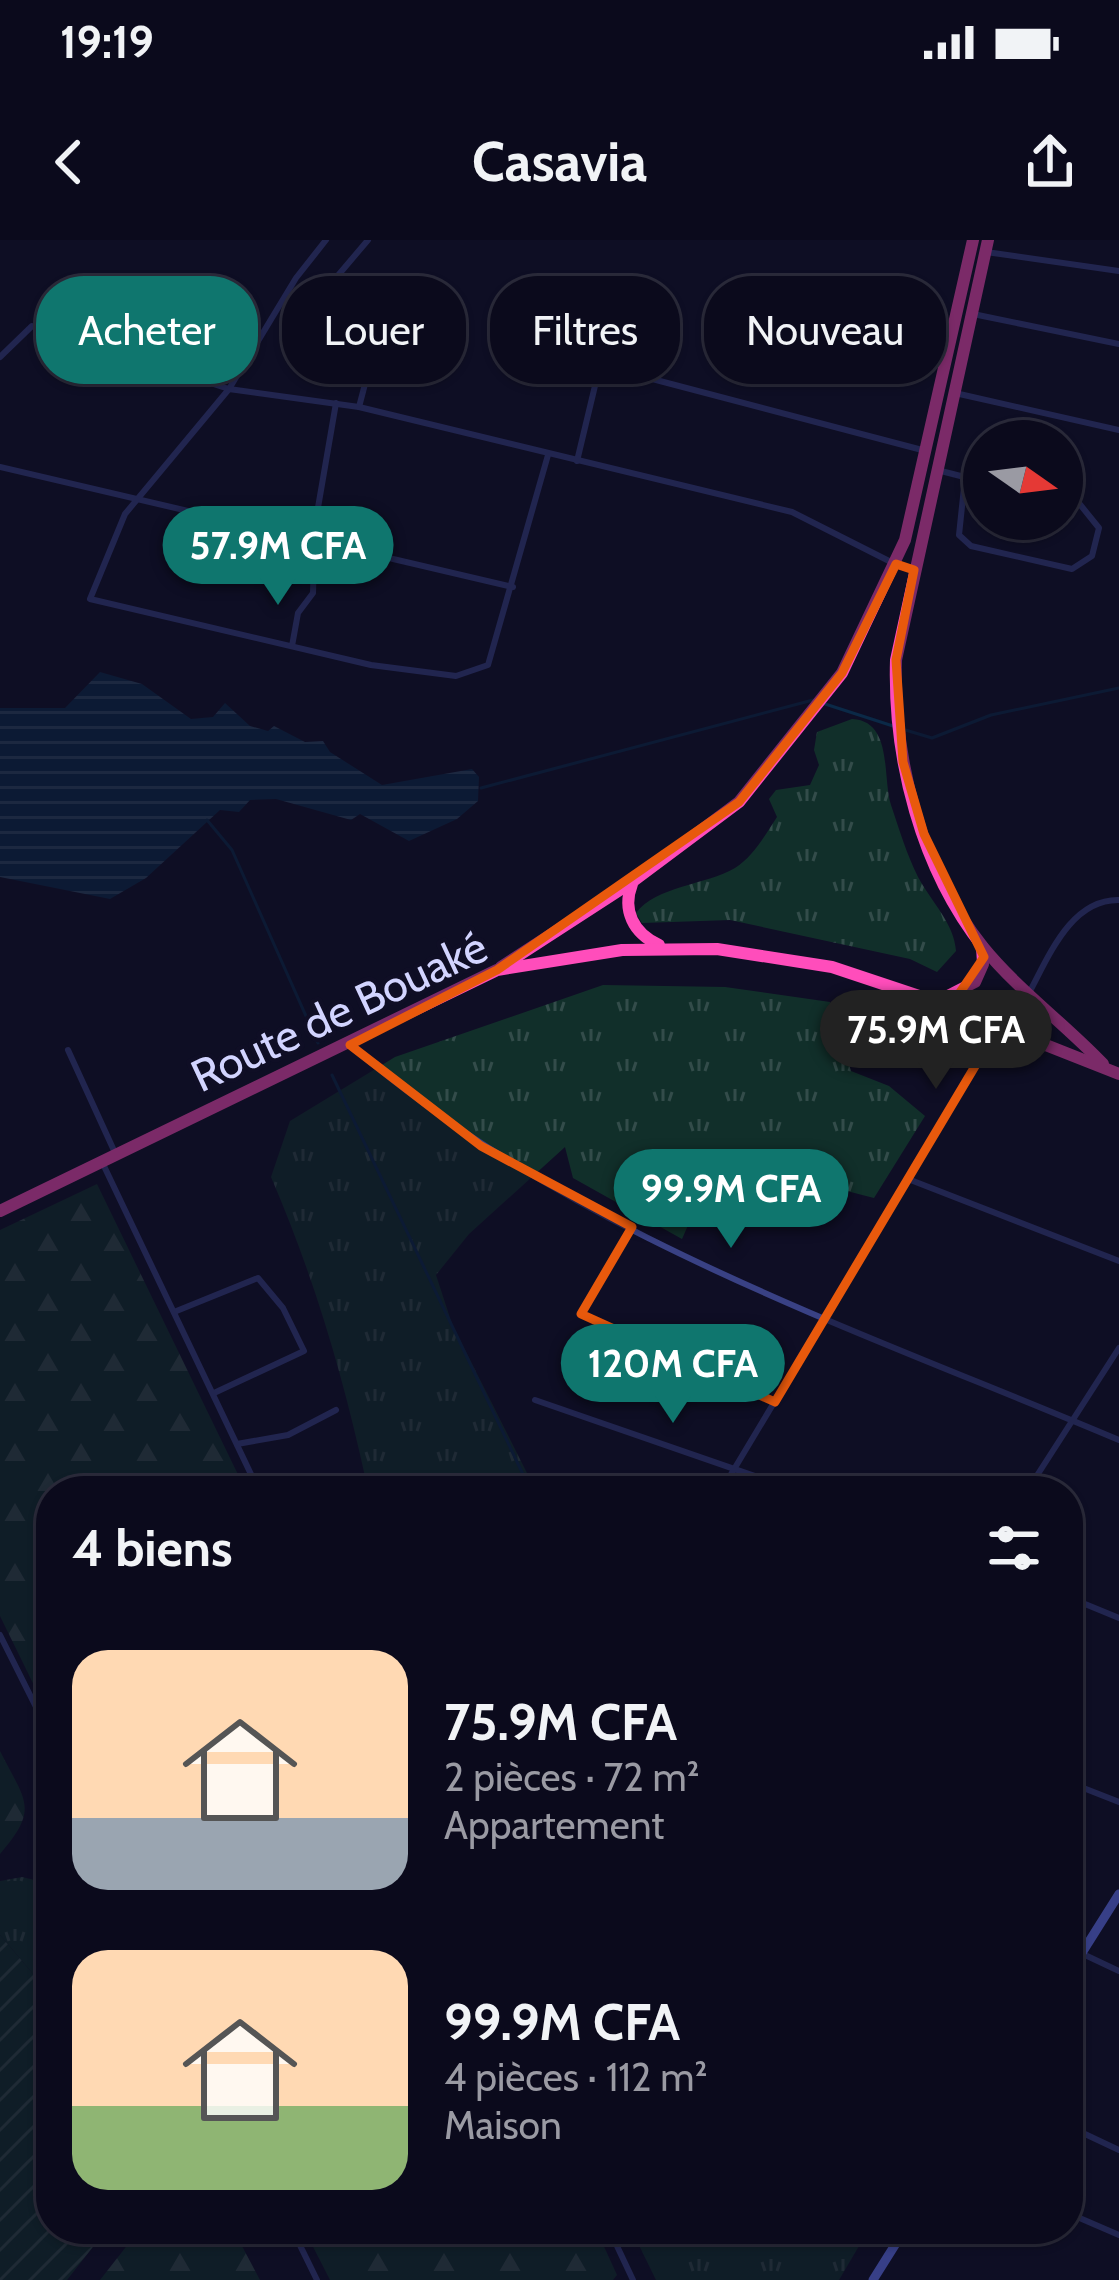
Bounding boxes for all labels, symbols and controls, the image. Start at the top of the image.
text: 19:19 [60,15,154,69]
icon: back [36,129,102,195]
text: Casavia [472,129,647,195]
icon: share [1017,129,1083,195]
chip: Acheter [36,276,258,384]
chip: Louer [282,276,466,384]
chip: Filtres [490,276,680,384]
chip: Nouveau [704,276,946,384]
north arrow [963,420,1083,540]
map controls [963,420,1083,540]
pin: 57.9M CFA [141,506,415,608]
text: 57.9M CFA [190,521,366,569]
street label: Route de Bouaké [183,919,495,1103]
pin: 75.9M CFA [799,990,1073,1092]
text: 75.9M CFA [847,1005,1025,1053]
pin: 99.9M CFA [594,1149,868,1251]
text: 99.9M CFA [641,1164,821,1212]
pin: 120M CFA [549,1324,797,1426]
text: 120M CFA [588,1339,758,1387]
icon: filters [981,1515,1047,1581]
text: 4 biens [72,1517,233,1579]
text: 75.9M CFA [444,1691,677,1753]
icon: home [168,1698,312,1842]
text: 2 pièces · 72 m² [444,1753,700,1801]
text: Appartement [444,1801,664,1849]
text: 99.9M CFA [444,1991,680,2053]
icon: home [168,1998,312,2142]
text: 4 pièces · 112 m² [444,2053,707,2101]
text: Maison [444,2101,562,2149]

